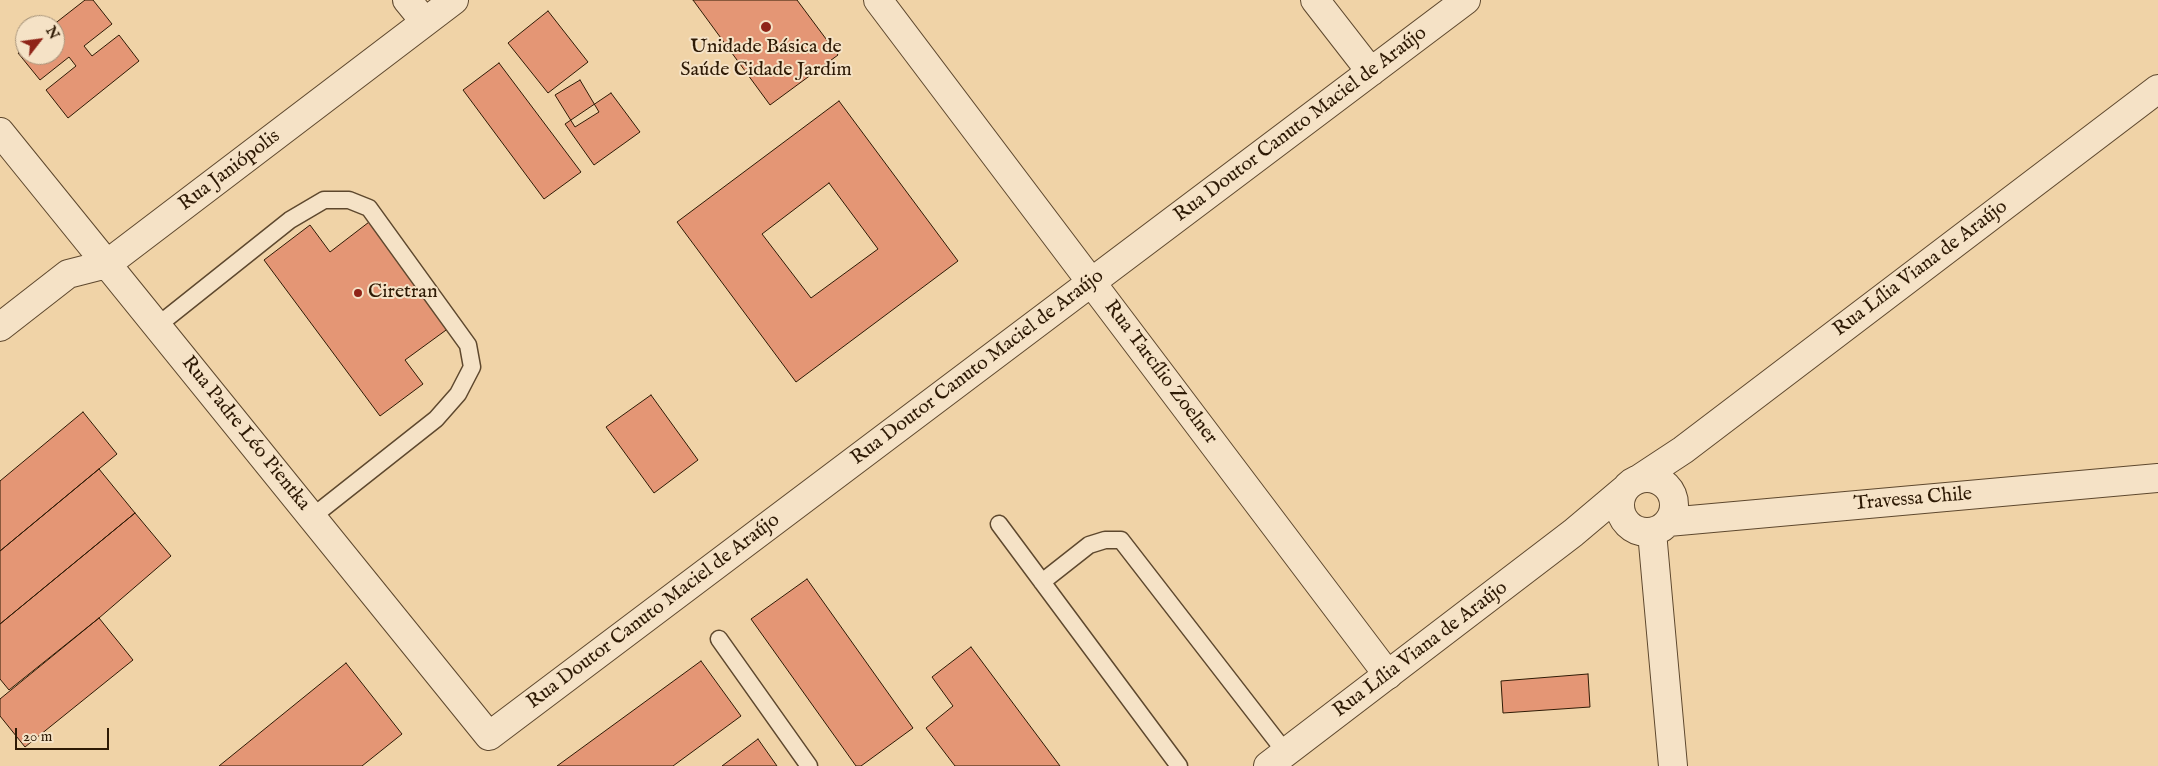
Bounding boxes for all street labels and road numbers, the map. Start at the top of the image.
street label: Rua Doutor Canuto Maciel de Araújo [1170,22,1432,228]
street label: Rua Janiópolis [175,125,285,217]
street label: Rua Lília Viana de Araújo [1829,196,2013,342]
street label: Rua Doutor Canuto Maciel de Araújo [847,265,1109,471]
street label: Rua Tarcílio Zoelner [1098,296,1222,450]
street label: Rua Padre Léo Pientka [175,352,315,516]
street label: Travessa Chile [1853,483,1973,517]
street label: Rua Doutor Canuto Maciel de Araújo [523,509,785,715]
street label: Rua Lília Viana de Araújo [1329,577,1513,723]

